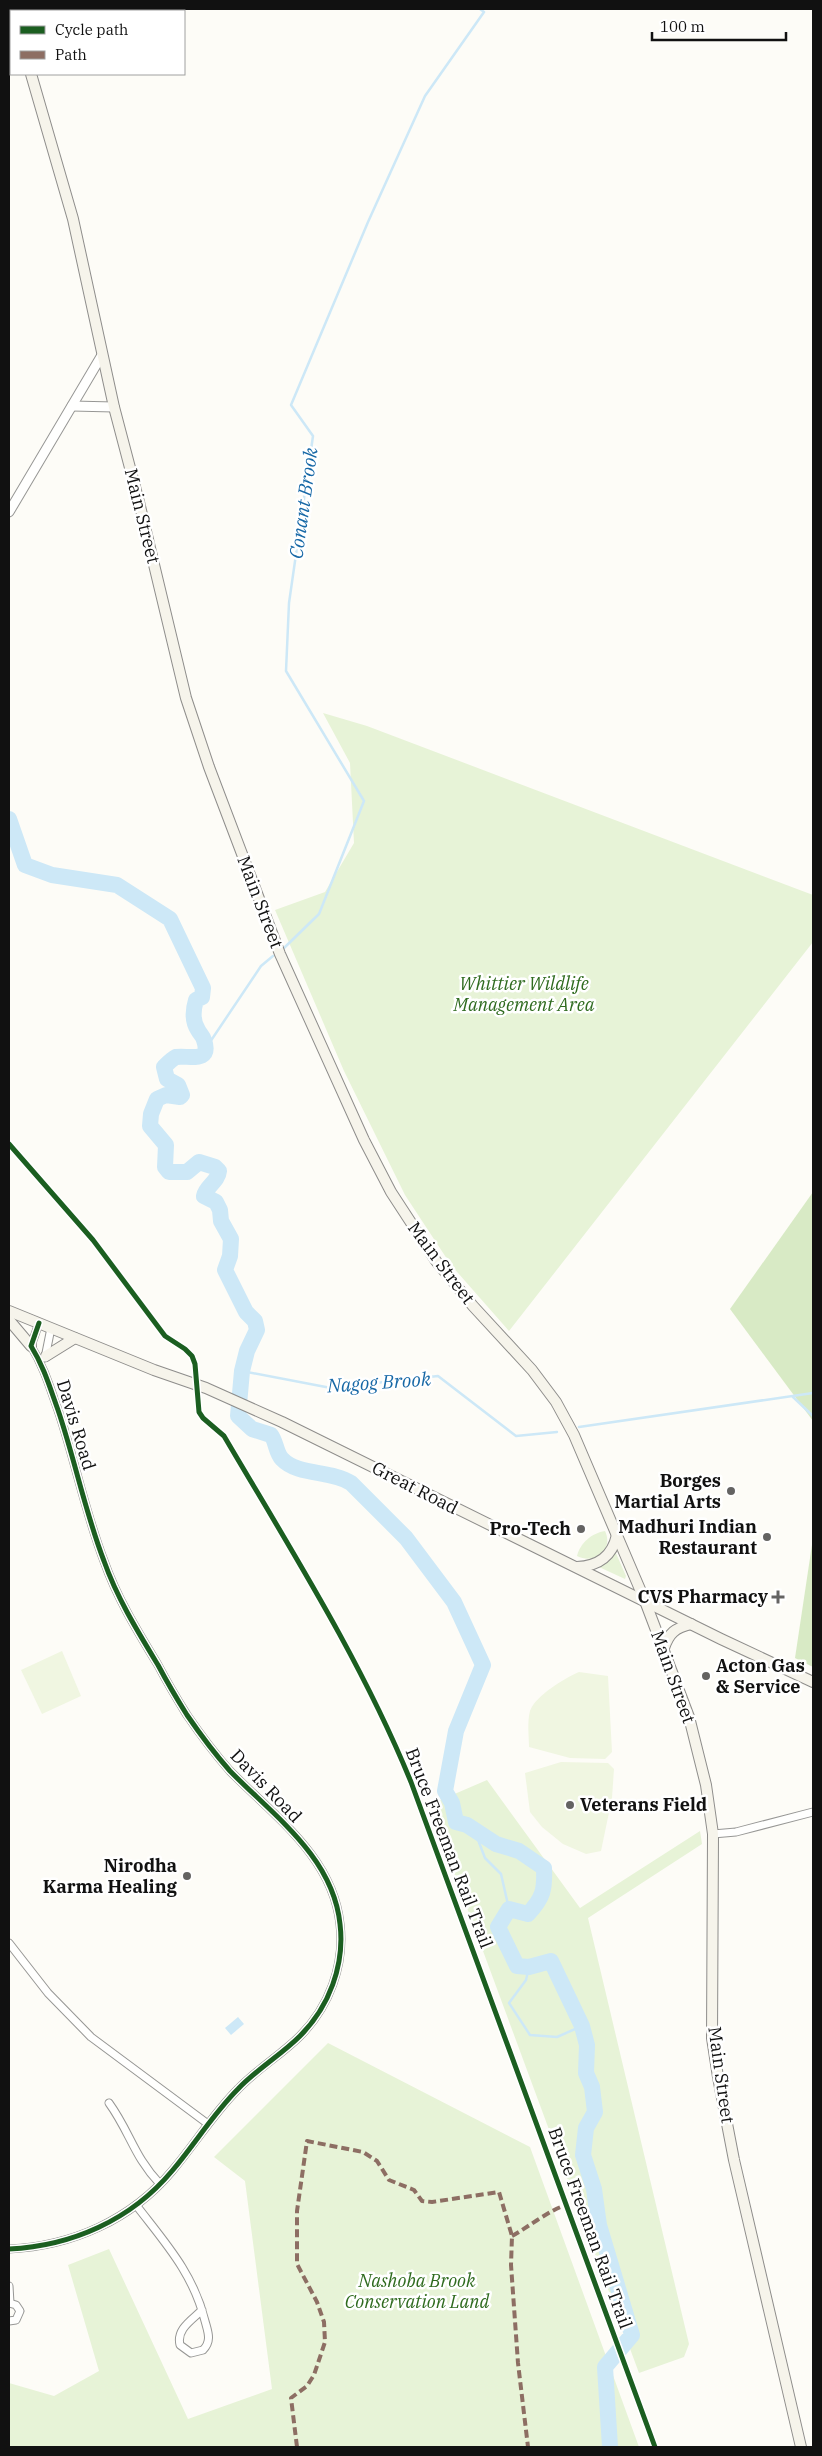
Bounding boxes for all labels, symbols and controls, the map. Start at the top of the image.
legend [10,10,185,75]
scale bar [652,10,786,42]
text: 100 m [660,17,705,36]
text: Cycle path [55,20,128,39]
text: Path [55,45,87,64]
water label: Conant Brook [283,445,323,560]
street label: Main Street [120,466,165,566]
street label: Main Street [232,852,289,951]
park label: Whittier Wildlife Management Area [452,972,595,1016]
street label: Main Street [403,1217,480,1309]
water label: Nagog Brook [325,1366,432,1398]
street label: Davis Road [52,1377,101,1473]
street label: Great Road [368,1456,462,1519]
place label: Borges Martial Arts [615,1469,721,1513]
marker: Borges Martial Arts [725,1485,737,1497]
place label: Madhuri Indian Restaurant [618,1515,757,1559]
place label: Pro-Tech [489,1517,571,1540]
marker: Pro-Tech [575,1523,587,1535]
marker: Madhuri Indian Restaurant [761,1531,773,1543]
place label: CVS Pharmacy [637,1585,769,1608]
marker: CVS Pharmacy [772,1591,784,1603]
street label: Main Street [646,1627,701,1727]
place label: Acton Gas & Service [716,1654,805,1698]
marker: Acton Gas & Service [700,1670,712,1682]
street label: Davis Road [226,1744,307,1827]
street label: Bruce Freeman Rail Trail [401,1744,498,1951]
place label: Veterans Field [580,1793,707,1816]
marker: Veterans Field [564,1799,576,1811]
place label: Nirodha Karma Healing [43,1854,178,1898]
marker: Nirodha Karma Healing [181,1870,193,1882]
street label: Main Street [703,2025,740,2125]
street label: Bruce Freeman Rail Trail [543,2124,638,2332]
park label: Nashoba Brook Conservation Land [345,2269,489,2313]

